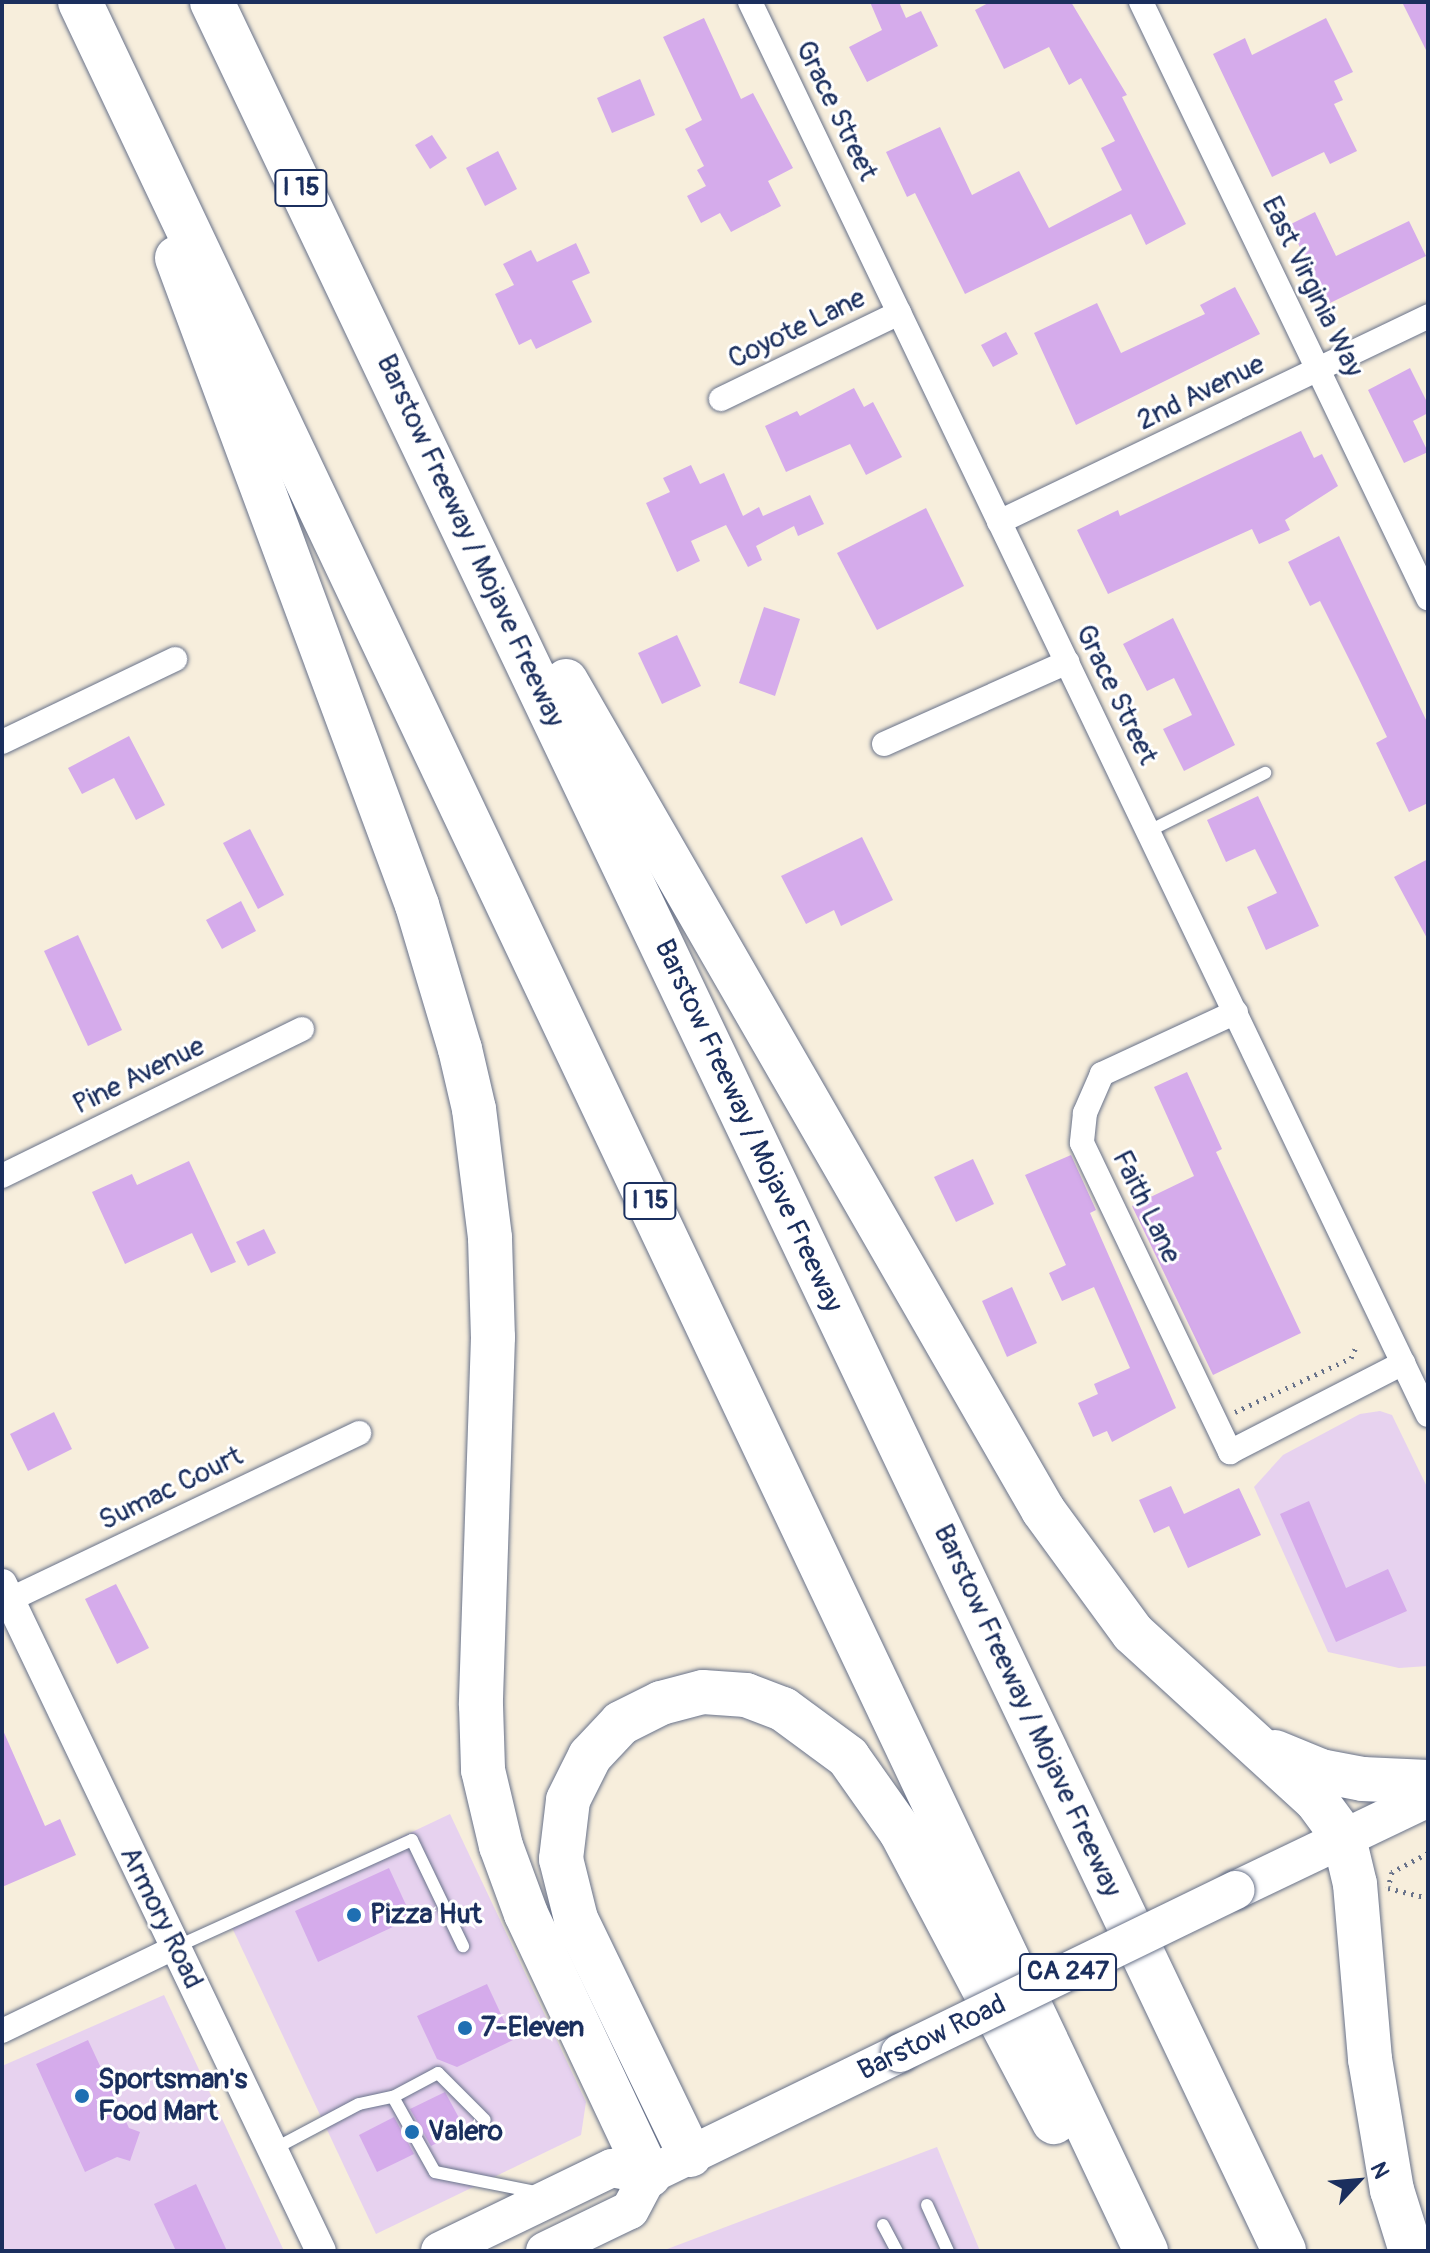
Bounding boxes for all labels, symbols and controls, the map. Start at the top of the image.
street label: Grace Street [788,35,884,187]
road number: I 15 [273,166,329,210]
street label: East Virginia Way [1254,191,1370,383]
street label: Coyote Lane [723,281,871,377]
street label: 2nd Avenue [1132,348,1270,438]
street label: Barstow Freeway / Mojave Freeway [369,349,571,733]
street label: Grace Street [1068,619,1164,771]
street label: Barstow Freeway / Mojave Freeway [647,934,849,1318]
street label: Pine Avenue [68,1030,210,1122]
street label: Faith Lane [1104,1145,1188,1269]
road number: I 15 [622,1179,678,1223]
street label: Sumac Court [94,1440,248,1538]
street label: Barstow Freeway / Mojave Freeway [926,1519,1128,1903]
street label: Armory Road [112,1841,210,1995]
place label: Pizza Hut [370,1898,482,1932]
marker: Pizza Hut [345,1906,363,1924]
road number: CA 247 [1018,1950,1118,1994]
street label: Barstow Road [853,1988,1011,2088]
place label: 7-Eleven [481,2011,584,2045]
marker: 7-Eleven [456,2019,474,2037]
place label: Sportsman's Food Mart [98,2063,247,2129]
marker: Sportsman's Food Mart [73,2087,91,2105]
place label: Valero [428,2115,503,2149]
marker: Valero [403,2123,421,2141]
north arrow [1318,2141,1398,2221]
text: N [1364,2158,1395,2183]

